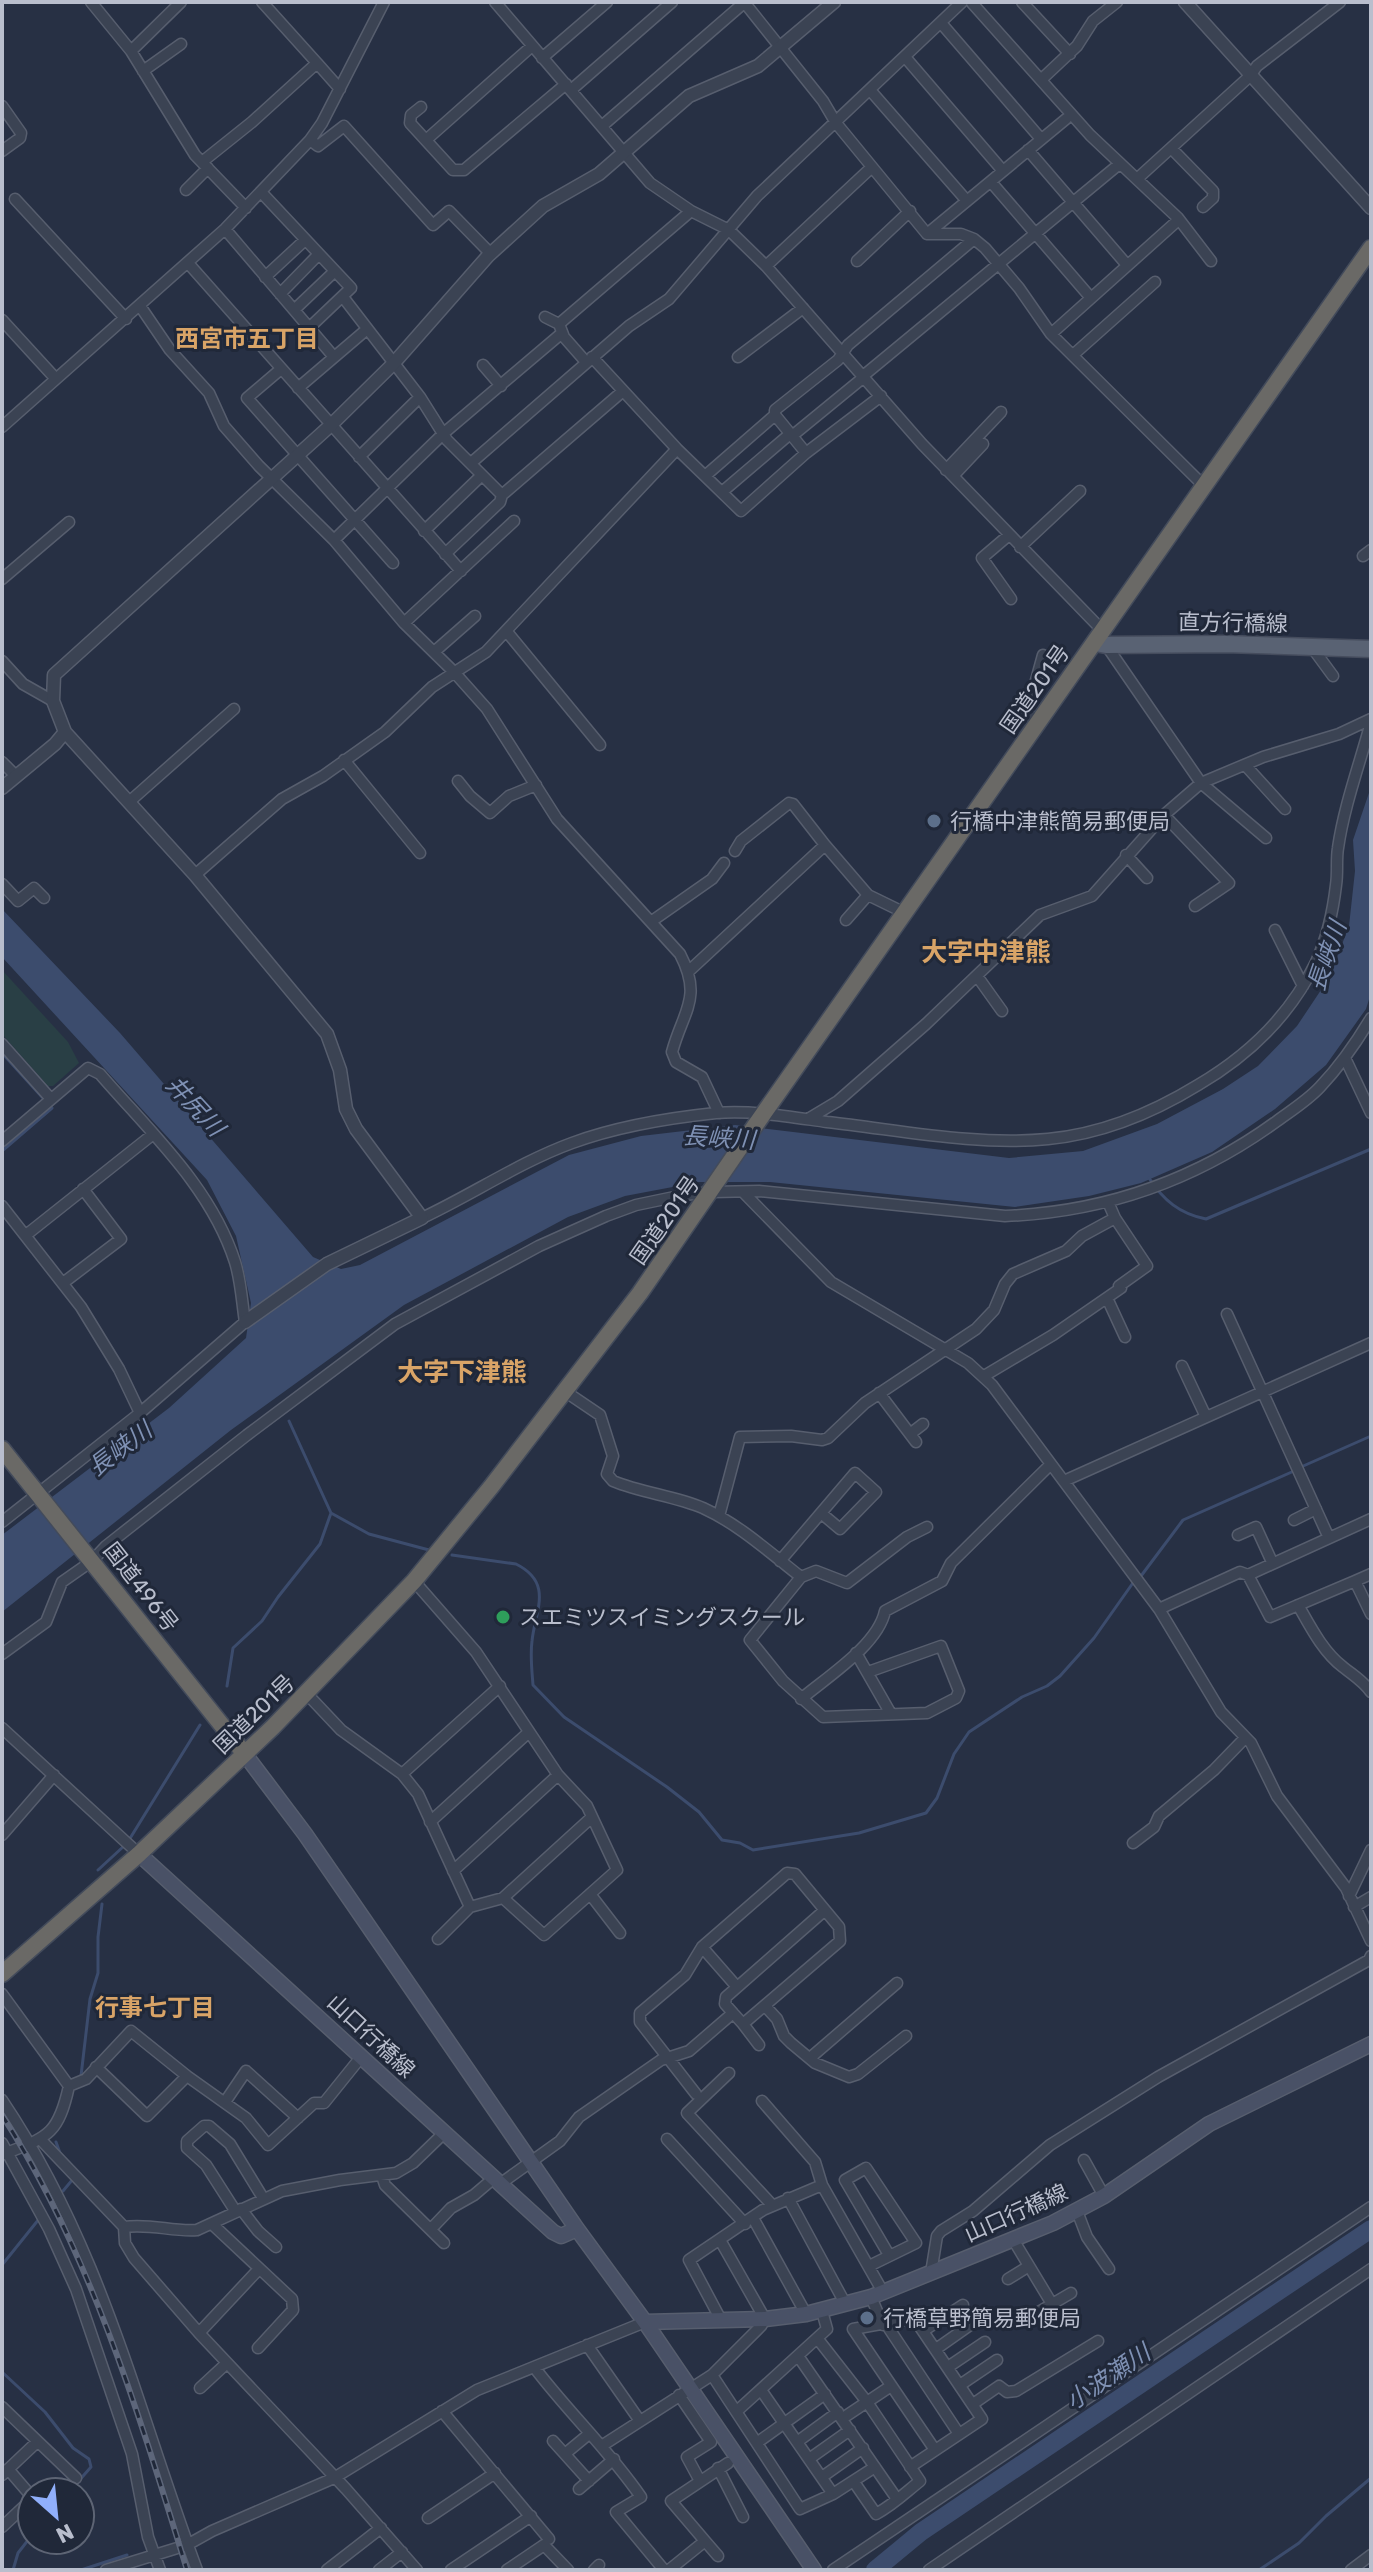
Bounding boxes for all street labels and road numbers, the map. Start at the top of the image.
street label: 直方行橋線 [1178,609,1288,637]
street label: 国道201号 [995,639,1075,739]
street label: 国道201号 [625,1170,705,1270]
street label: 国道496号 [98,1537,184,1637]
street label: 国道201号 [208,1669,300,1759]
street label: 山口行橋線 [322,1989,420,2083]
street label: 山口行橋線 [960,2178,1072,2248]

